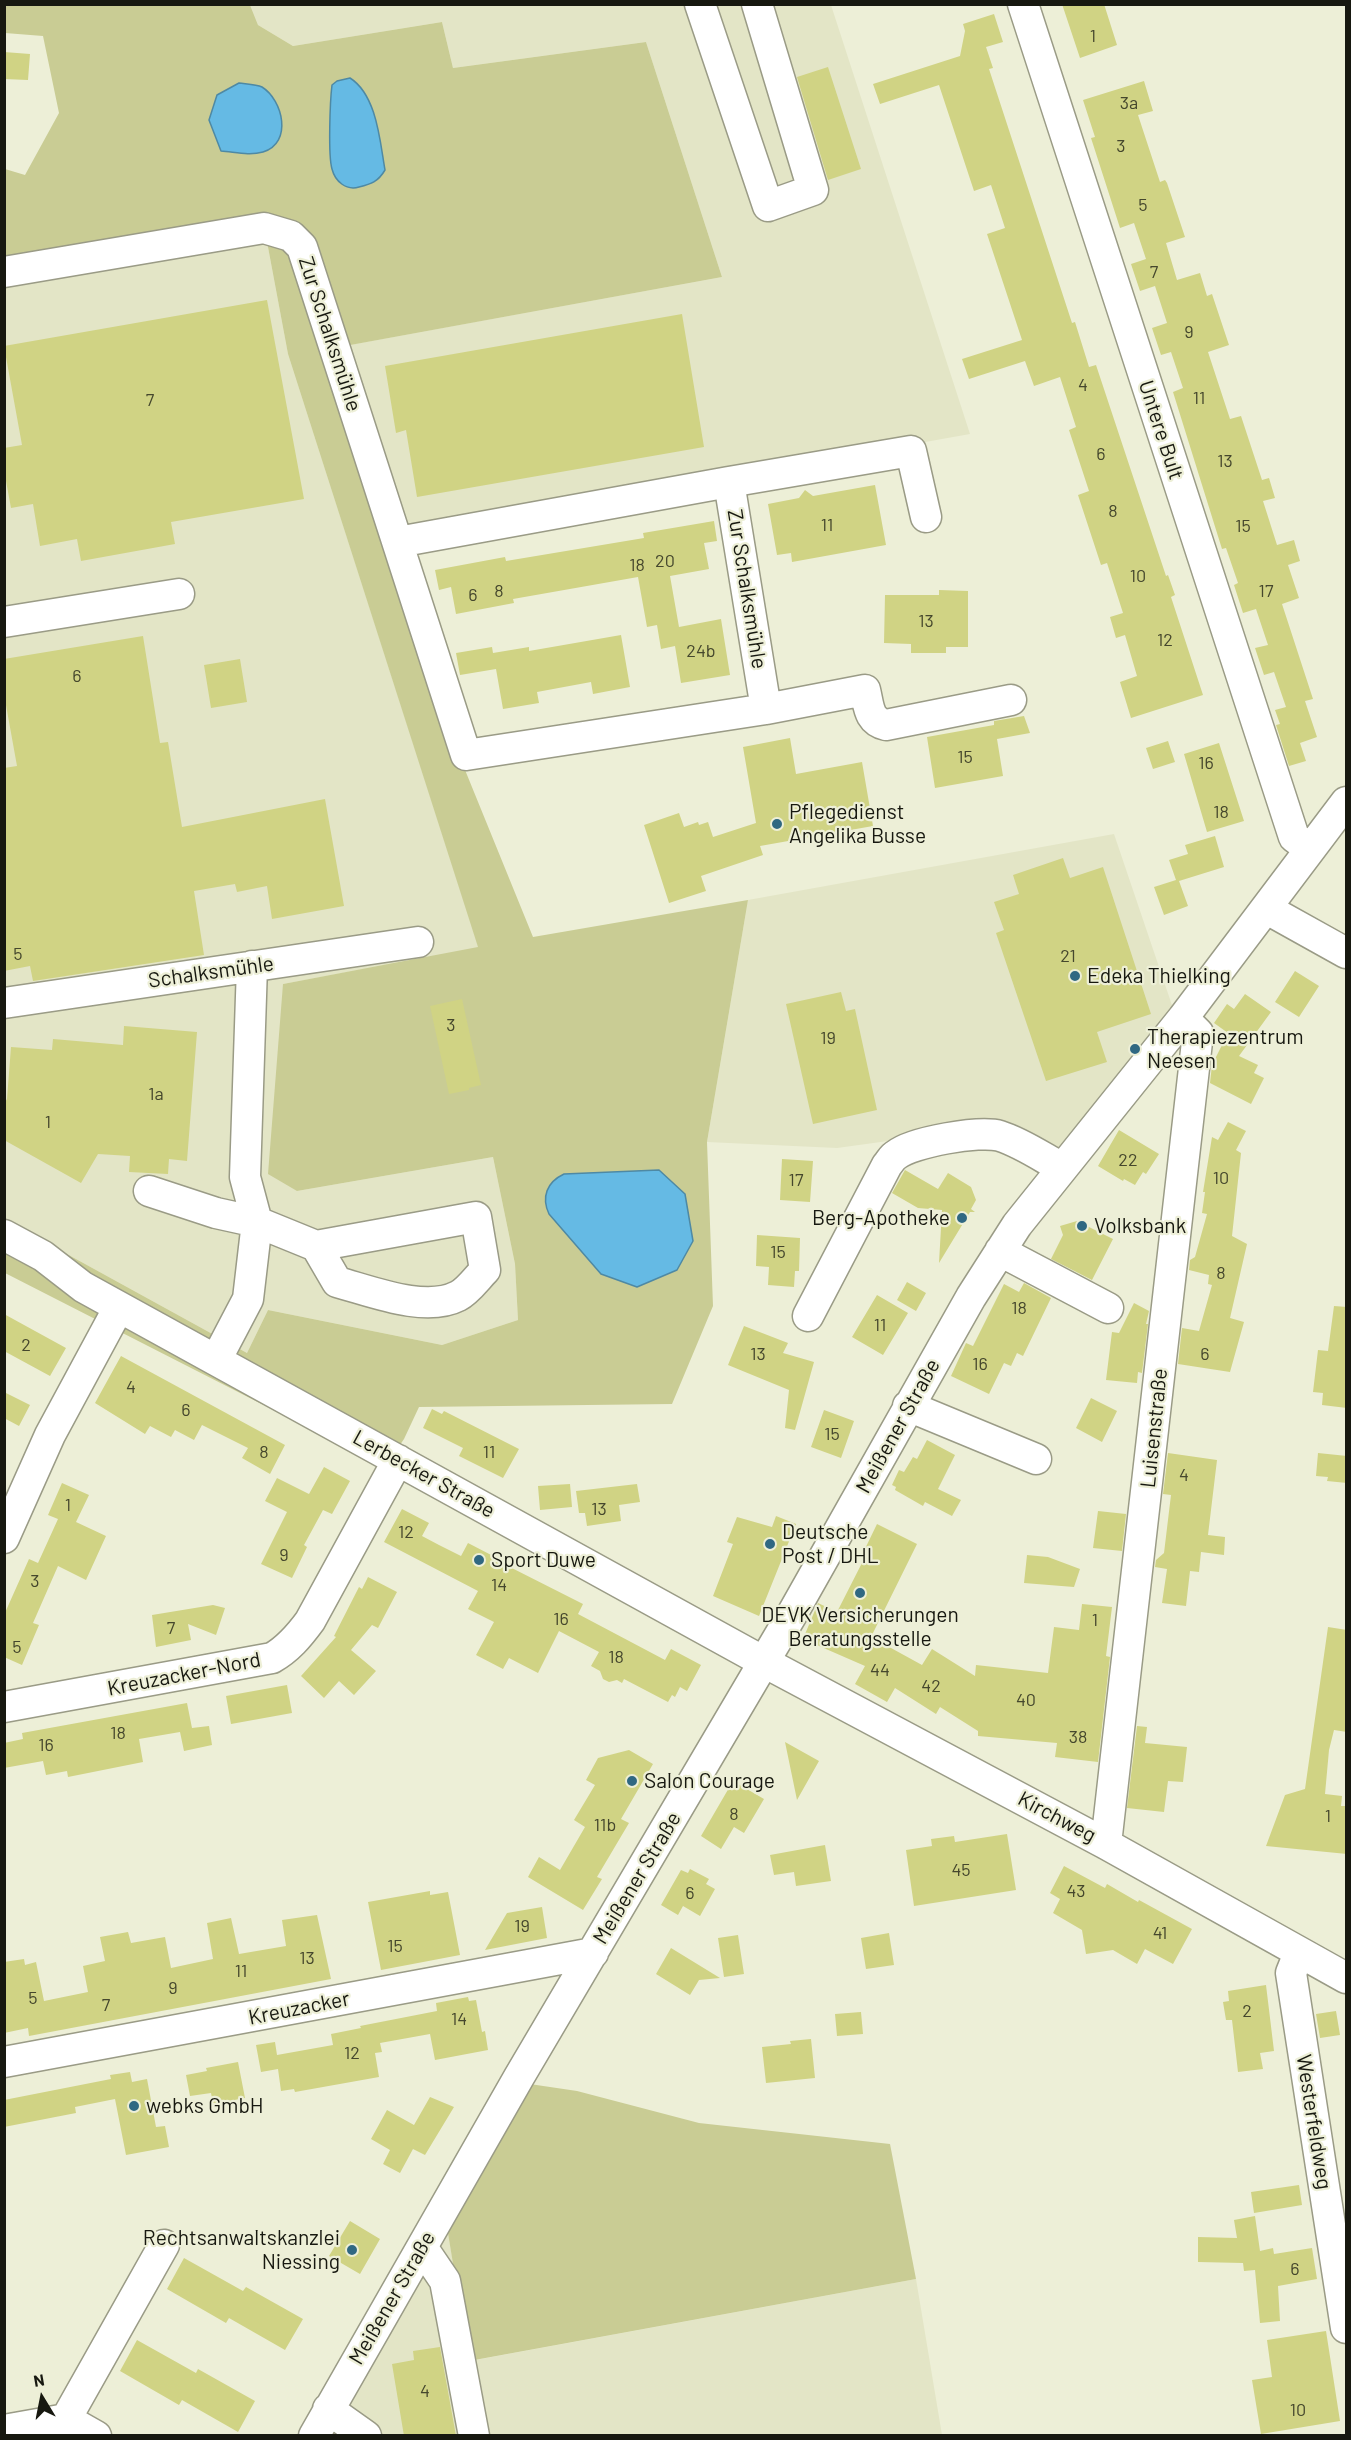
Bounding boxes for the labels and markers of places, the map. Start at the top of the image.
place label: Pflegedienst Angelika Busse [789,799,926,849]
marker: Pflegedienst Angelika Busse [770,817,784,831]
place label: Edeka Thielking [1087,963,1231,989]
marker: Edeka Thielking [1068,969,1082,983]
place label: Therapiezentrum Neesen [1147,1024,1304,1074]
marker: Therapiezentrum Neesen [1128,1042,1142,1056]
place label: Berg-Apotheke [812,1205,950,1231]
marker: Berg-Apotheke [955,1211,969,1225]
place label: Volksbank [1094,1213,1186,1239]
marker: Volksbank [1075,1219,1089,1233]
place label: Deutsche Post / DHL [782,1519,879,1569]
marker: Deutsche Post / DHL [763,1537,777,1551]
place label: Sport Duwe [491,1547,596,1573]
marker: Sport Duwe [472,1553,486,1567]
marker: DEVK Versicherungen Beratungsstelle [853,1586,867,1600]
place label: DEVK Versicherungen Beratungsstelle [761,1602,959,1652]
place label: Salon Courage [644,1768,775,1794]
marker: Salon Courage [625,1774,639,1788]
place label: webks GmbH [146,2093,264,2119]
marker: webks GmbH [127,2099,141,2113]
place label: Rechtsanwaltskanzlei Niessing [143,2225,340,2275]
marker: Rechtsanwaltskanzlei Niessing [345,2243,359,2257]

